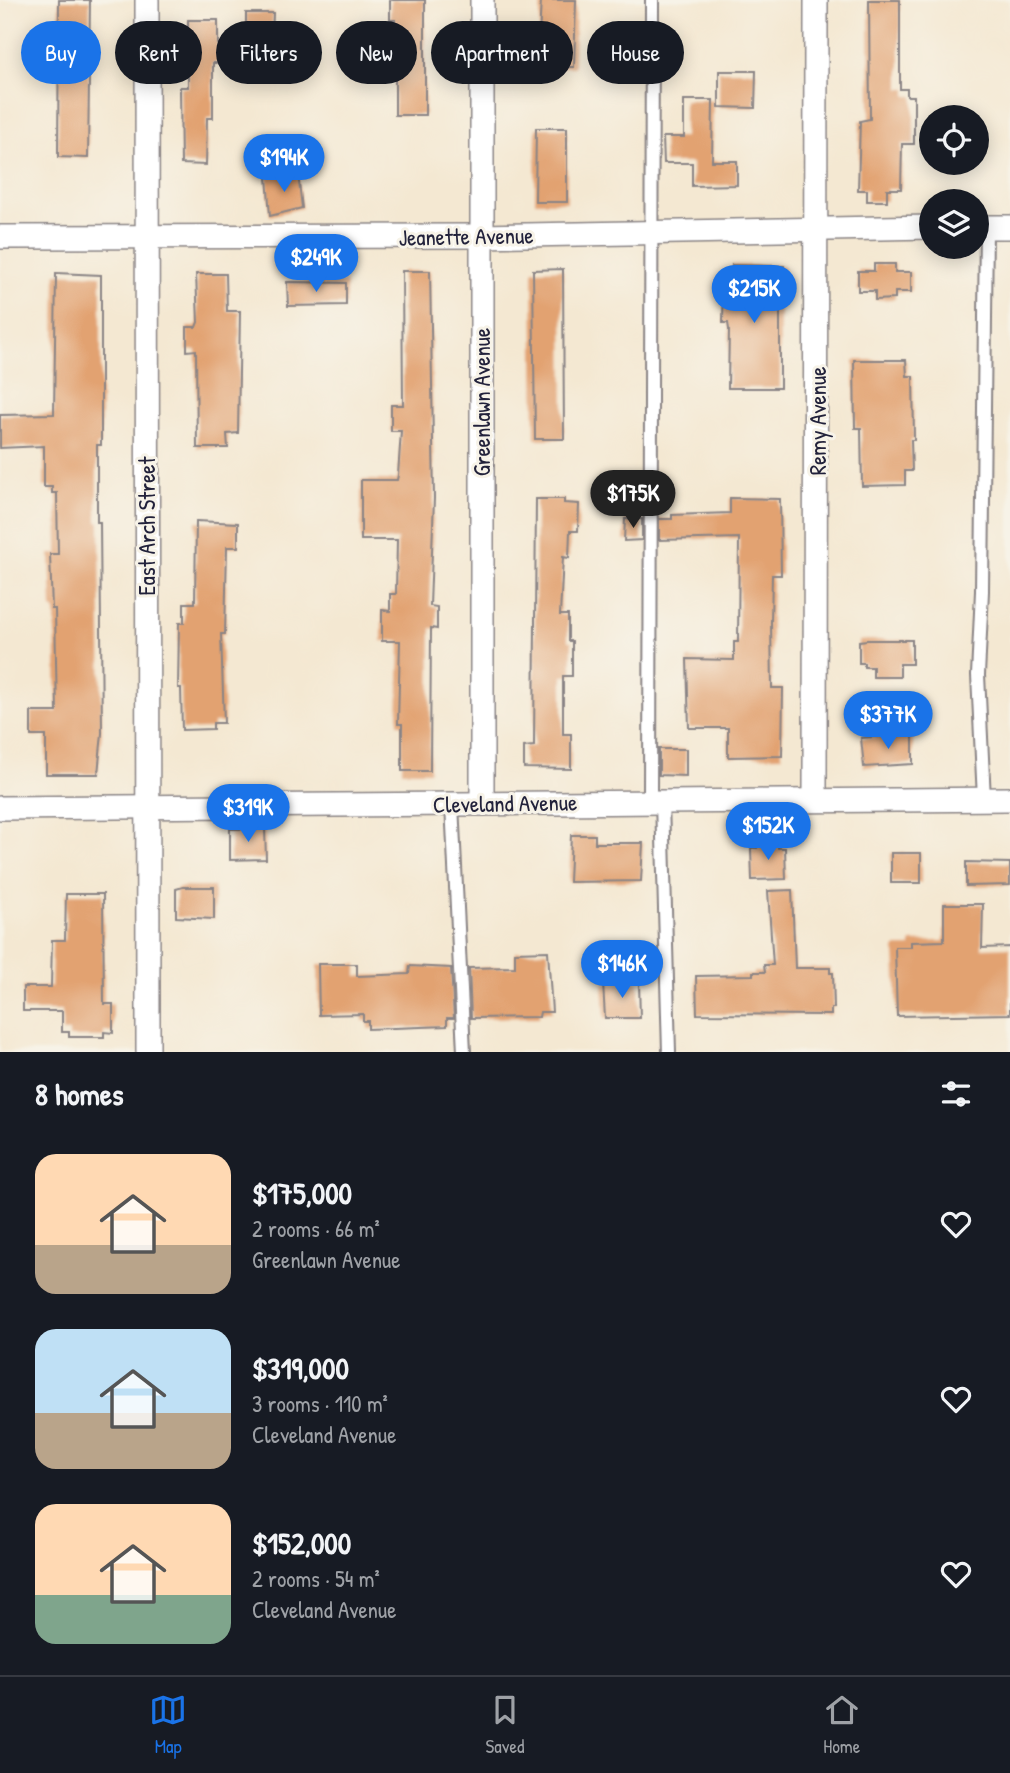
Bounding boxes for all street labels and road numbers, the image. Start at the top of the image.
street label: Jeanette Avenue [398,219,534,253]
street label: Greenlawn Avenue [466,328,497,476]
street label: Remy Avenue [802,367,833,475]
street label: East Arch Street [131,456,162,595]
street label: Cleveland Avenue [433,786,577,820]

